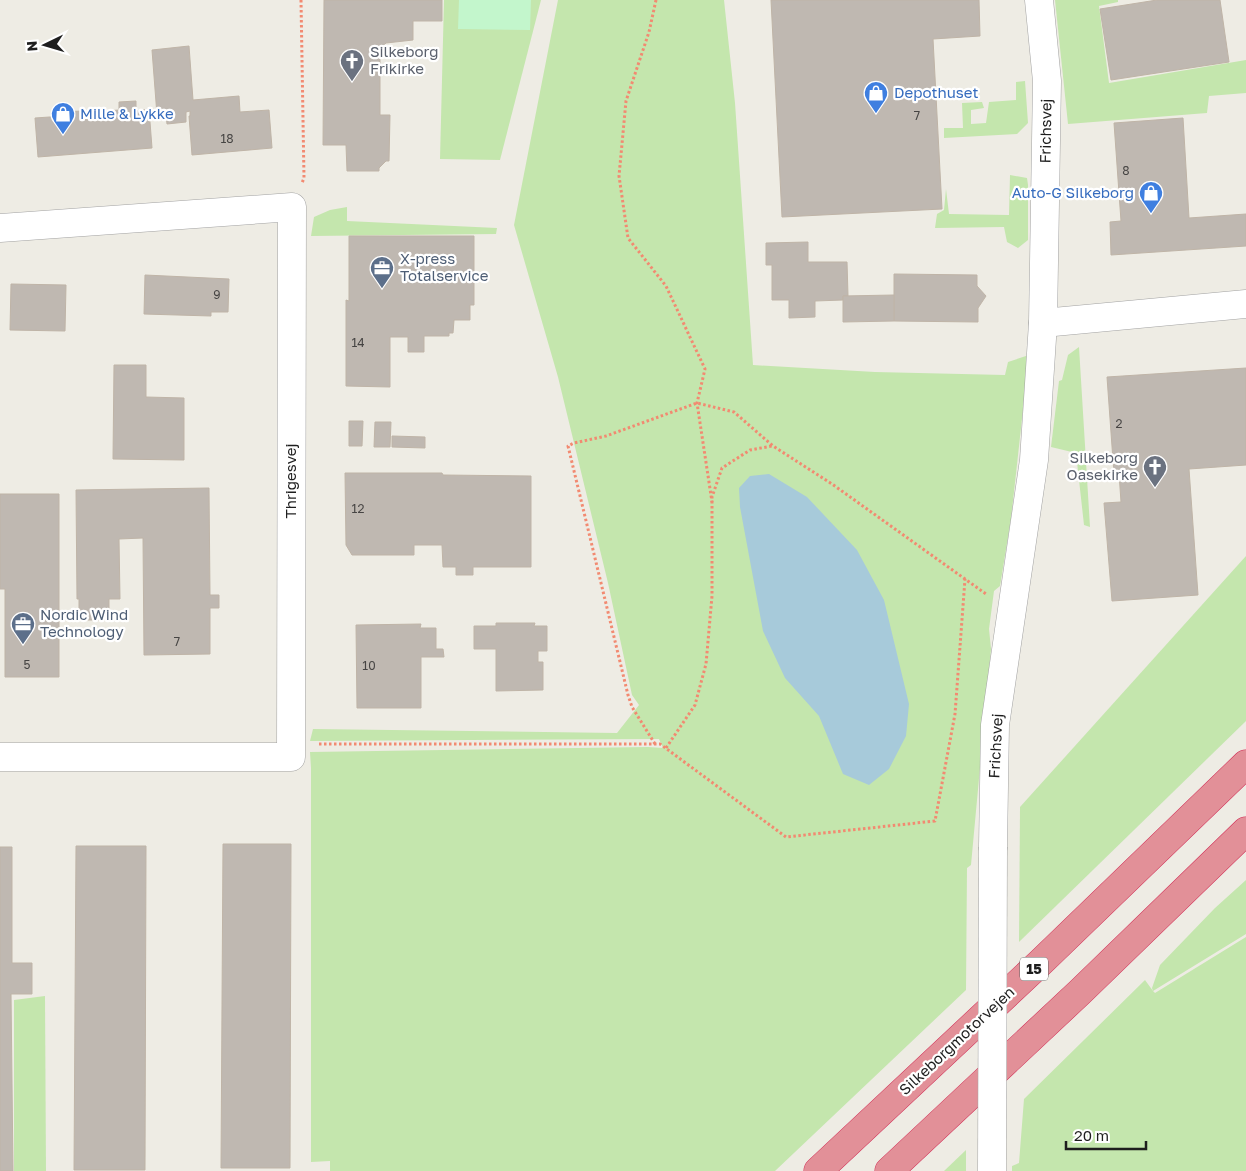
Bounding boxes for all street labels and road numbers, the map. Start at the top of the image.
street label: Frichsvej [1035,98,1055,164]
street label: Thrigesvej [281,443,299,519]
street label: Frichsvej [984,713,1006,779]
road number: 15 [1020,958,1048,981]
street label: Silkeborgmotorvejen [895,982,1018,1098]

